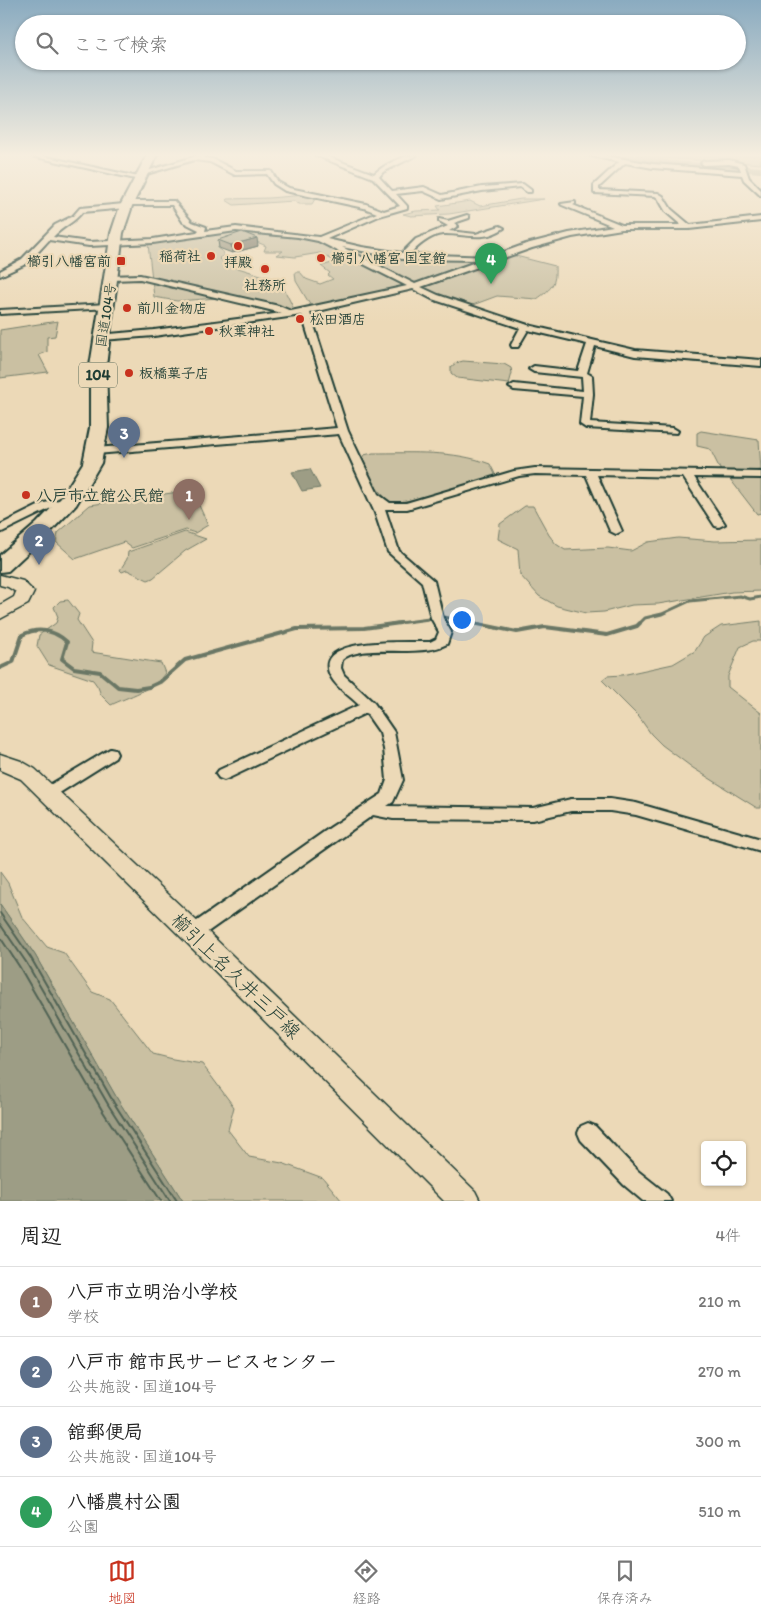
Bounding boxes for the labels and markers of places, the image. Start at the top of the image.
marker: 拝殿 [232,240,244,252]
pin: 4 [475,243,507,284]
place label: 稲荷社 [159,248,201,265]
marker: 稲荷社 [205,250,217,262]
place label: 櫛引八幡宮 国宝館 [331,250,446,267]
marker: 櫛引八幡宮 国宝館 [315,252,327,264]
place label: 櫛引八幡宮前 [27,253,111,270]
place label: 拝殿 [224,254,252,271]
marker: 櫛引八幡宮前 [115,255,127,267]
marker: 社務所 [259,263,271,275]
place label: 社務所 [244,277,286,294]
place label: 前川金物店 [137,300,207,317]
marker: 前川金物店 [121,302,133,314]
place label: 松田酒店 [310,311,366,328]
marker: 松田酒店 [294,313,306,325]
place label: 秋葉神社 [219,323,275,340]
marker: 秋葉神社 [203,325,215,337]
place label: 板橋菓子店 [139,365,209,382]
marker: 板橋菓子店 [123,367,135,379]
pin: 3 [108,417,140,458]
pin: 1 [173,479,205,520]
place label: 八戸市立館公民館 [36,486,164,505]
marker: 八戸市立館公民館 [20,489,32,501]
pin: 2 [23,524,55,565]

